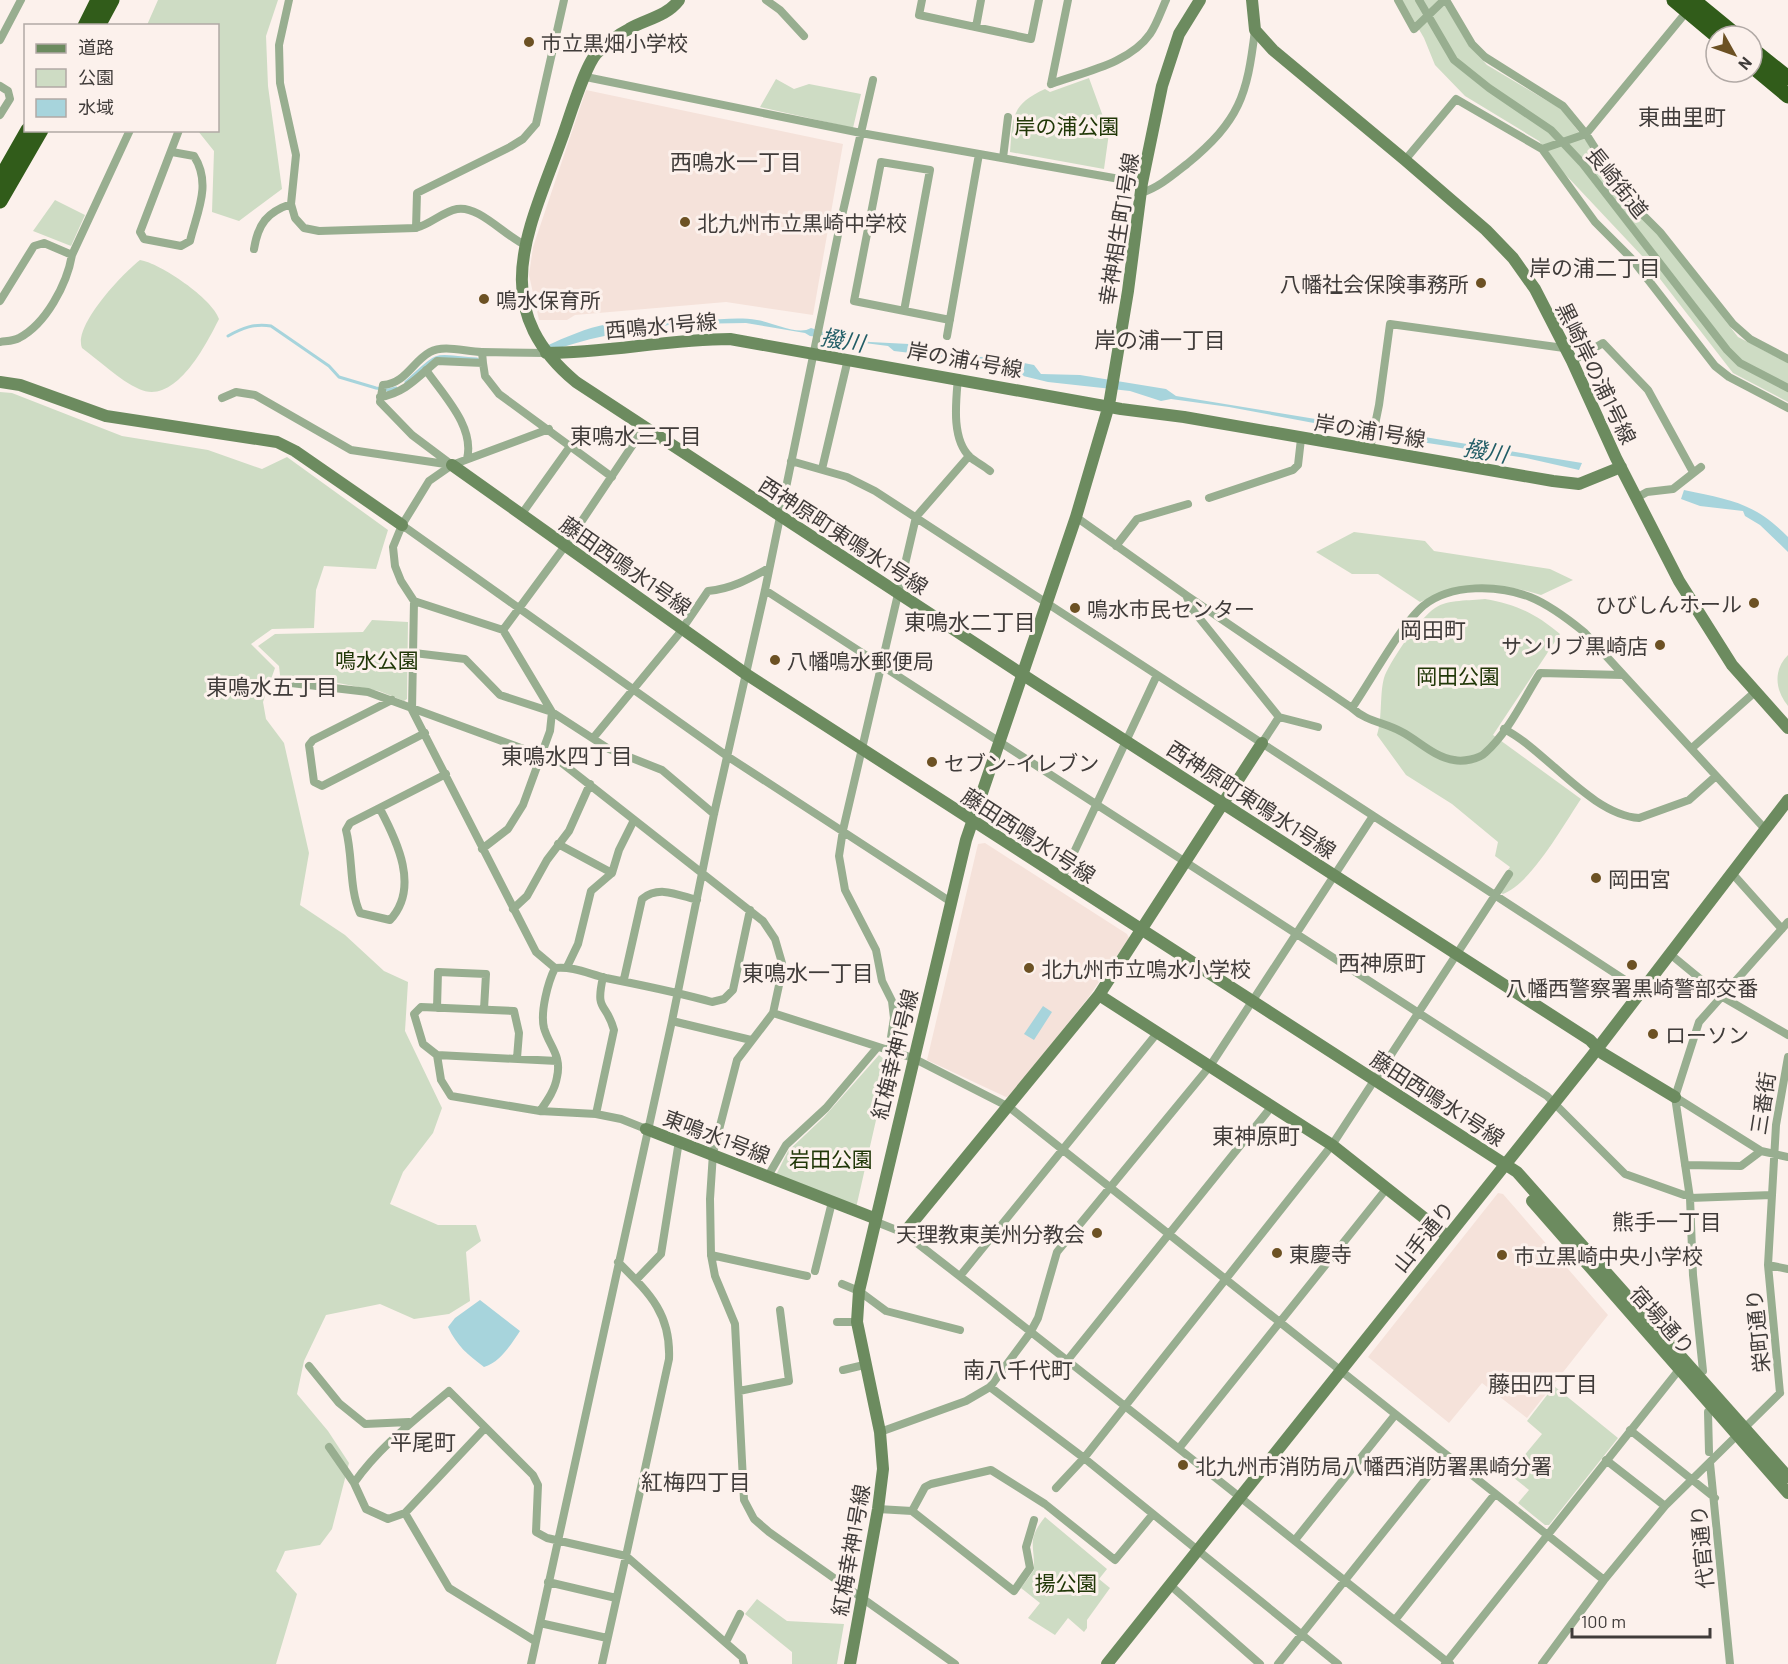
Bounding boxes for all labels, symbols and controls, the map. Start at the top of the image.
legend [24,24,219,132]
north arrow [1704,24,1764,84]
place label: 市立黒畑小学校 [541,30,688,55]
marker: 市立黒畑小学校 [522,35,536,49]
text: 道路 [78,36,114,58]
text: N [1735,54,1757,74]
text: 公園 [78,66,114,88]
text: 水域 [78,96,114,118]
district label: 東曲里町 [1638,103,1726,129]
park label: 岸の浦公園 [1015,113,1120,138]
street label: 長崎街道 [1582,141,1654,223]
district label: 西鳴水一丁目 [670,148,802,174]
street label: 幸神相生町1号線 [1094,151,1142,307]
place label: 北九州市立黒崎中学校 [697,210,907,235]
marker: 北九州市立黒崎中学校 [678,215,692,229]
district label: 岸の浦二丁目 [1529,254,1661,280]
place label: 八幡社会保険事務所 [1280,271,1469,296]
marker: 八幡社会保険事務所 [1474,276,1488,290]
place label: 鳴水保育所 [496,287,601,312]
marker: 鳴水保育所 [477,292,491,306]
street label: 黒崎岸の浦1号線 [1552,298,1642,448]
street label: 西鳴水1号線 [604,308,718,342]
water label: 撥川 [819,323,869,356]
district label: 岸の浦一丁目 [1094,326,1226,352]
street label: 岸の浦4号線 [905,337,1025,381]
street label: 岸の浦1号線 [1313,409,1427,451]
district label: 東鳴水三丁目 [570,422,702,448]
water label: 撥川 [1462,433,1512,467]
street label: 西神原町東鳴水1号線 [755,471,933,599]
street label: 藤田西鳴水1号線 [556,510,696,620]
place label: ひびしんホール [1595,591,1742,616]
place label: 鳴水市民センター [1087,596,1255,621]
marker: ひびしんホール [1747,596,1761,610]
marker: 鳴水市民センター [1068,601,1082,615]
district label: 東鳴水二丁目 [904,608,1036,634]
district label: 岡田町 [1400,616,1466,642]
place label: サンリブ黒崎店 [1501,633,1648,658]
marker: サンリブ黒崎店 [1653,638,1667,652]
park label: 鳴水公園 [335,647,419,672]
place label: 八幡鳴水郵便局 [787,648,934,673]
marker: 八幡鳴水郵便局 [768,653,782,667]
park label: 岡田公園 [1416,663,1500,688]
district label: 東鳴水五丁目 [206,673,338,699]
street label: 西神原町東鳴水1号線 [1163,735,1341,863]
district label: 東鳴水四丁目 [501,742,633,768]
place label: セブン-イレブン [944,750,1099,775]
marker: セブン-イレブン [925,755,939,769]
street label: 藤田西鳴水1号線 [957,782,1101,888]
place label: 岡田宮 [1608,866,1671,891]
marker: 岡田宮 [1589,871,1603,885]
district label: 西神原町 [1338,949,1426,975]
place label: 北九州市立鳴水小学校 [1041,956,1251,981]
marker: 八幡西警察署黒崎警部交番 [1625,958,1639,972]
district label: 東鳴水一丁目 [742,959,874,985]
marker: 北九州市立鳴水小学校 [1022,961,1036,975]
place label: 八幡西警察署黒崎警部交番 [1506,975,1758,1000]
street label: 紅梅幸神1号線 [866,986,922,1122]
place label: ローソン [1665,1022,1749,1047]
marker: ローソン [1646,1027,1660,1041]
street label: 藤田西鳴水1号線 [1366,1045,1510,1151]
street label: 三番街 [1745,1070,1779,1136]
street label: 東鳴水1号線 [660,1104,774,1168]
district label: 東神原町 [1212,1122,1300,1148]
park label: 岩田公園 [789,1146,873,1171]
street label: 山手通り [1387,1195,1459,1277]
district label: 熊手一丁目 [1612,1208,1722,1234]
place label: 天理教東美州分教会 [896,1221,1085,1246]
marker: 天理教東美州分教会 [1090,1226,1104,1240]
place label: 東慶寺 [1289,1241,1352,1266]
place label: 市立黒崎中央小学校 [1514,1243,1703,1268]
marker: 東慶寺 [1270,1246,1284,1260]
marker: 市立黒崎中央小学校 [1495,1248,1509,1262]
street label: 宿場通り [1626,1280,1700,1360]
street label: 栄町通り [1740,1288,1774,1374]
district label: 南八千代町 [963,1356,1073,1382]
district label: 藤田四丁目 [1488,1370,1598,1396]
district label: 平尾町 [390,1428,456,1454]
place label: 北九州市消防局八幡西消防署黒崎分署 [1195,1453,1552,1478]
marker: 北九州市消防局八幡西消防署黒崎分署 [1176,1458,1190,1472]
district label: 紅梅四丁目 [641,1468,751,1494]
street label: 紅梅幸神1号線 [826,1482,874,1618]
street label: 代官通り [1685,1504,1717,1590]
park label: 揚公園 [1035,1570,1098,1595]
scale bar [1572,1601,1710,1639]
text: 100 m [1581,1610,1626,1632]

